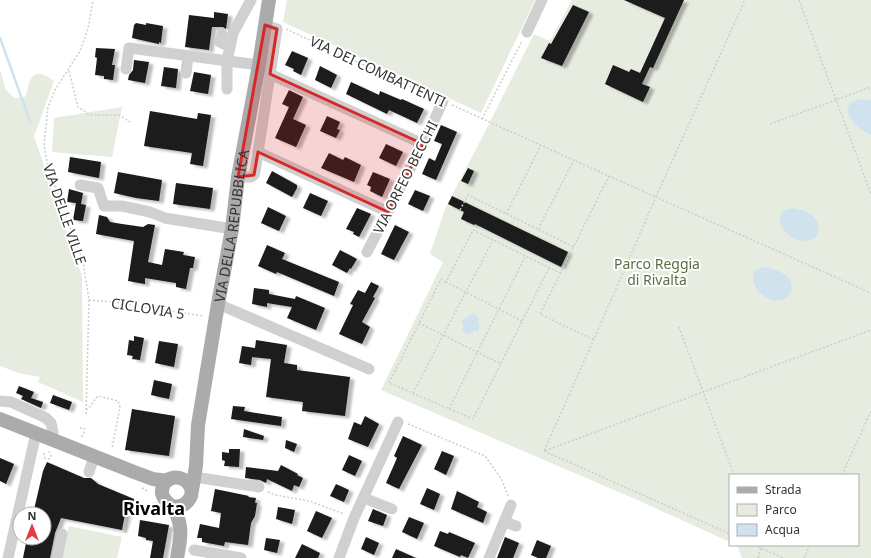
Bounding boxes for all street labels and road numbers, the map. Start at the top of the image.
street label: VIA DEI COMBATTENTI [307,31,449,111]
street label: VIA ORFEO BECCHI [368,117,442,237]
street label: VIA DELLA REPUBBLICA [209,148,253,304]
street label: VIA DELLE VILLE [39,161,91,267]
street label: CICLOVIA 5 [110,293,186,323]

